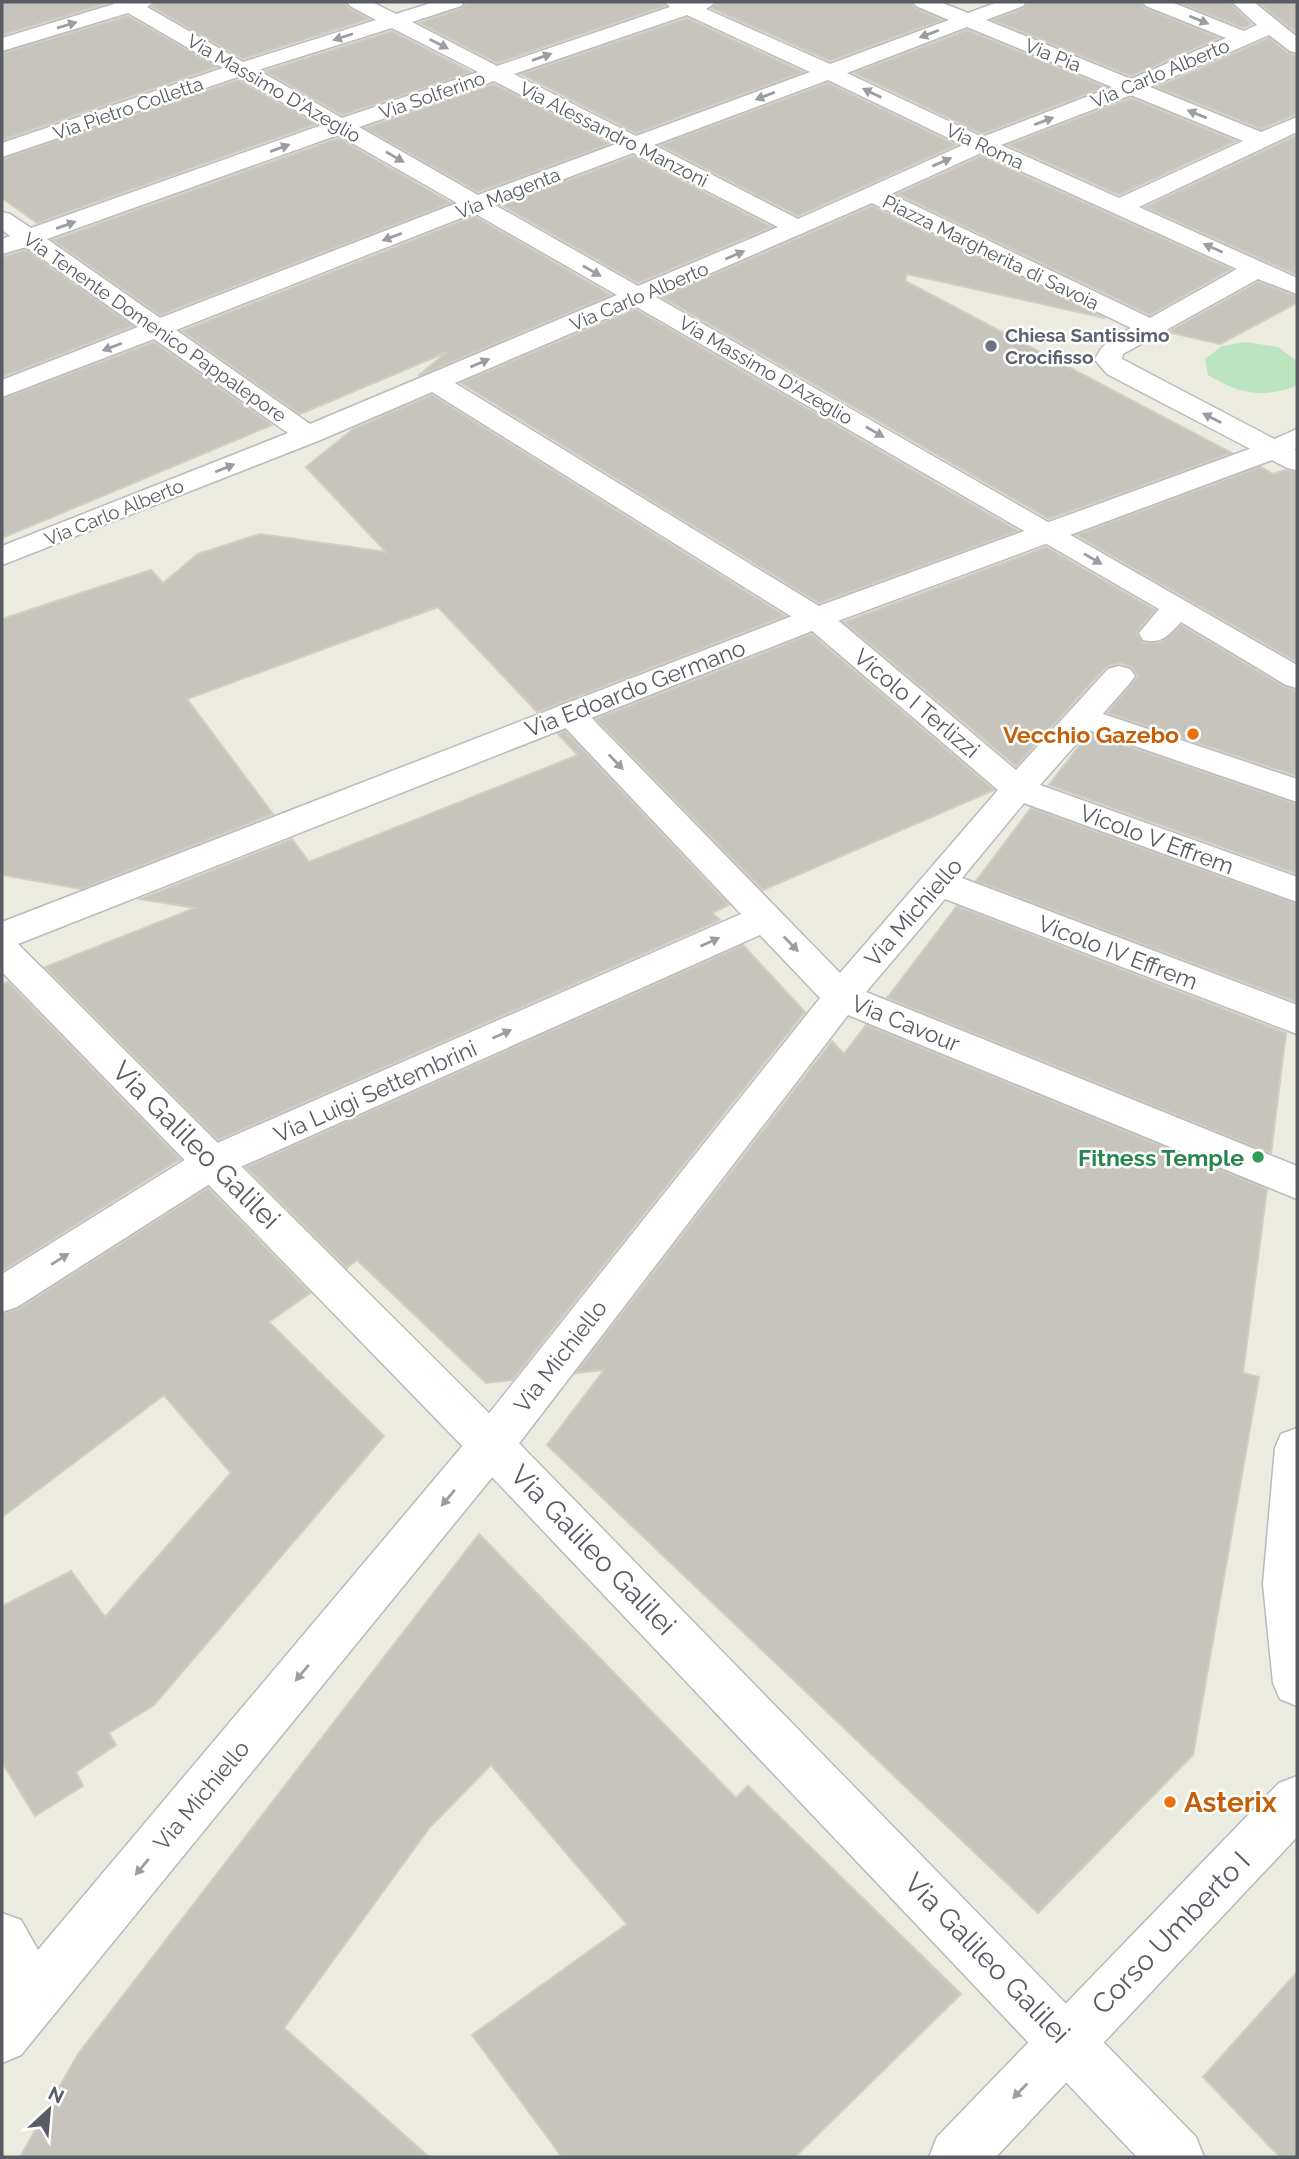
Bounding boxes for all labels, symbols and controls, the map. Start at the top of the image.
one-way arrow [1188,14,1209,25]
one-way arrow [57,19,78,29]
street label: Via Massimo D'Azeglio [183,29,365,147]
one-way arrow [919,29,940,40]
one-way arrow [332,32,353,43]
street label: Via Pia [1022,34,1084,76]
street label: Via Carlo Alberto [1088,34,1232,112]
one-way arrow [429,39,449,50]
one-way arrow [531,51,552,62]
street label: Via Solferino [376,67,488,123]
street label: Via Pietro Colletta [50,72,206,144]
street label: Via Alessandro Manzoni [516,77,712,191]
one-way arrow [862,87,882,98]
one-way arrow [755,90,776,101]
one-way arrow [1187,108,1208,119]
one-way arrow [1034,115,1055,126]
street label: Via Roma [943,118,1027,174]
one-way arrow [270,142,291,153]
one-way arrow [385,151,405,163]
one-way arrow [932,156,953,167]
street label: Via Magenta [453,163,563,223]
street label: Piazza Margherita di Savoia [879,190,1103,314]
one-way arrow [56,219,77,230]
street label: Via Tenente Domenico Pappalepore [19,227,291,427]
one-way arrow [382,232,403,243]
one-way arrow [1203,242,1223,254]
one-way arrow [725,249,746,260]
street label: Via Carlo Alberto [567,257,711,335]
one-way arrow [583,264,602,277]
street label: Via Massimo D'Azeglio [675,311,857,429]
place label: Chiesa Santissimo Crocifisso [1005,324,1169,368]
marker: Chiesa Santissimo Crocifisso [983,338,999,354]
one-way arrow [101,341,122,352]
one-way arrow [470,357,491,368]
one-way arrow [1202,413,1222,424]
one-way arrow [865,426,884,438]
one-way arrow [214,463,235,474]
street label: Via Carlo Alberto [41,474,187,550]
one-way arrow [1083,552,1102,565]
street label: Via Edoardo Germano [521,634,749,742]
street label: Vicolo I Terlizzi [849,643,985,763]
place label: Vecchio Gazebo [1003,721,1179,748]
marker: Vecchio Gazebo [1185,726,1201,742]
one-way arrow [608,754,625,771]
street label: Vicolo V Effrem [1076,799,1238,879]
street label: Via Michiello [859,852,967,972]
street label: Vicolo IV Effrem [1034,909,1202,995]
one-way arrow [782,935,798,952]
one-way arrow [699,936,720,947]
street label: Via Cavour [848,989,964,1057]
one-way arrow [491,1029,512,1040]
street label: Via Luigi Settembrini [269,1034,481,1148]
street label: Via Galileo Galilei [105,1054,287,1236]
place label: Fitness Temple [1078,1144,1244,1171]
marker: Fitness Temple [1250,1149,1266,1165]
one-way arrow [50,1252,69,1265]
street label: Via Michiello [508,1295,612,1417]
street label: Via Galileo Galilei [503,1458,683,1642]
one-way arrow [440,1488,455,1506]
one-way arrow [295,1663,310,1681]
street label: Via Michiello [147,1735,255,1855]
place label: Asterix [1184,1786,1277,1819]
marker: Asterix [1162,1794,1178,1810]
street label: Corso Umberto I [1085,1845,1257,2021]
one-way arrow [134,1857,149,1875]
street label: Via Galileo Galilei [897,1866,1077,2050]
north arrow [14,2075,84,2145]
text: N [45,2082,68,2108]
one-way arrow [1013,2082,1029,2099]

